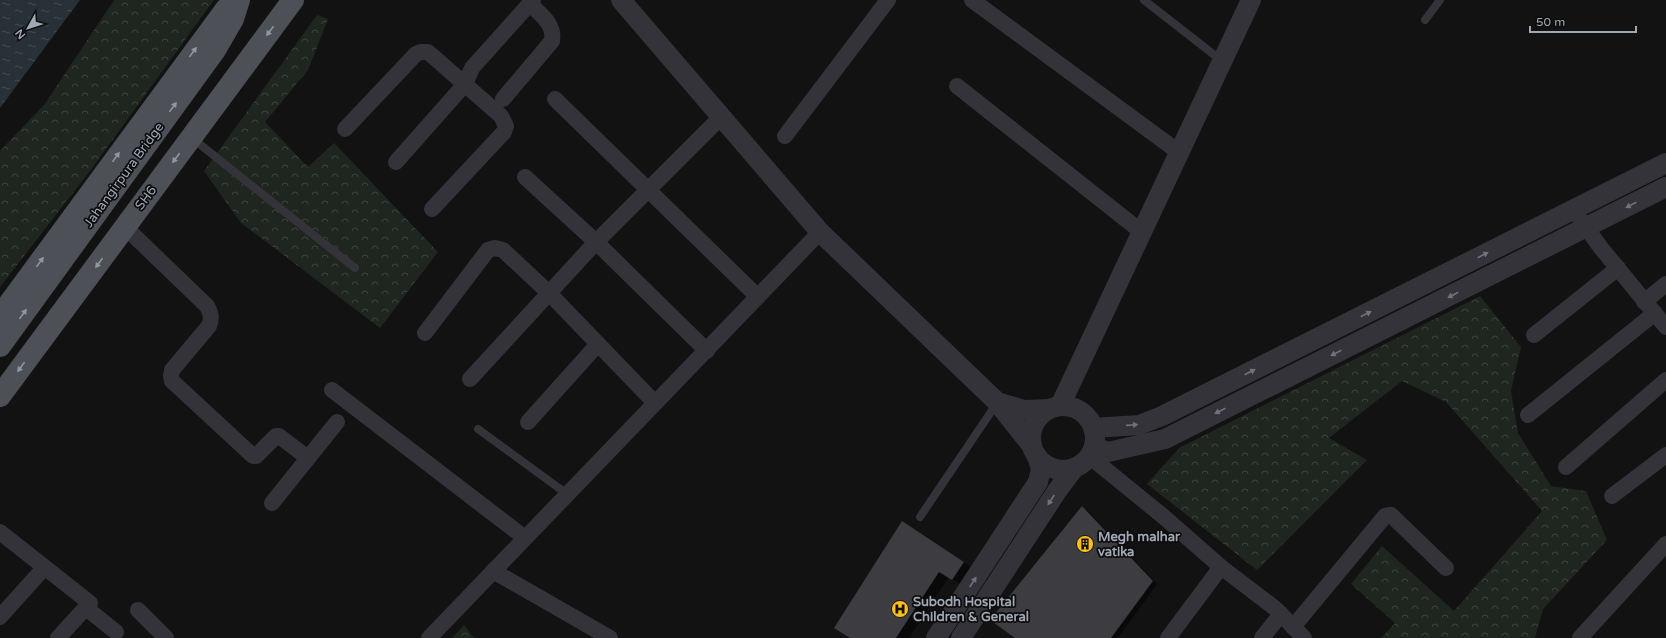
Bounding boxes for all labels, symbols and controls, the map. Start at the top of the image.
north arrow [8,8,48,48]
scale bar [1530,8,1636,34]
text: 50 m [1536,15,1565,29]
text: N [13,26,28,42]
one-way arrow [266,26,274,37]
one-way arrow [189,47,197,57]
one-way arrow [169,102,177,112]
street label: Jahangirpura Bridge [81,119,167,231]
one-way arrow [112,152,120,162]
one-way arrow [172,153,180,164]
street label: SH6 [132,183,160,213]
one-way arrow [1626,202,1637,208]
one-way arrow [1477,252,1488,258]
one-way arrow [35,257,43,267]
one-way arrow [95,258,103,268]
one-way arrow [1447,292,1458,298]
one-way arrow [19,309,27,319]
one-way arrow [1361,311,1372,317]
one-way arrow [1331,350,1342,356]
one-way arrow [17,362,25,373]
one-way arrow [1245,369,1256,375]
one-way arrow [1214,408,1226,414]
one-way arrow [1126,421,1138,428]
one-way arrow [1047,495,1055,505]
place label: Megh malhar vatika [1098,529,1181,560]
building icon: Megh malhar vatika [1075,534,1095,554]
one-way arrow [969,577,977,587]
place label: Subodh Hospital Children & General [913,594,1029,625]
hospital icon: Subodh Hospital Children & General [890,599,910,619]

